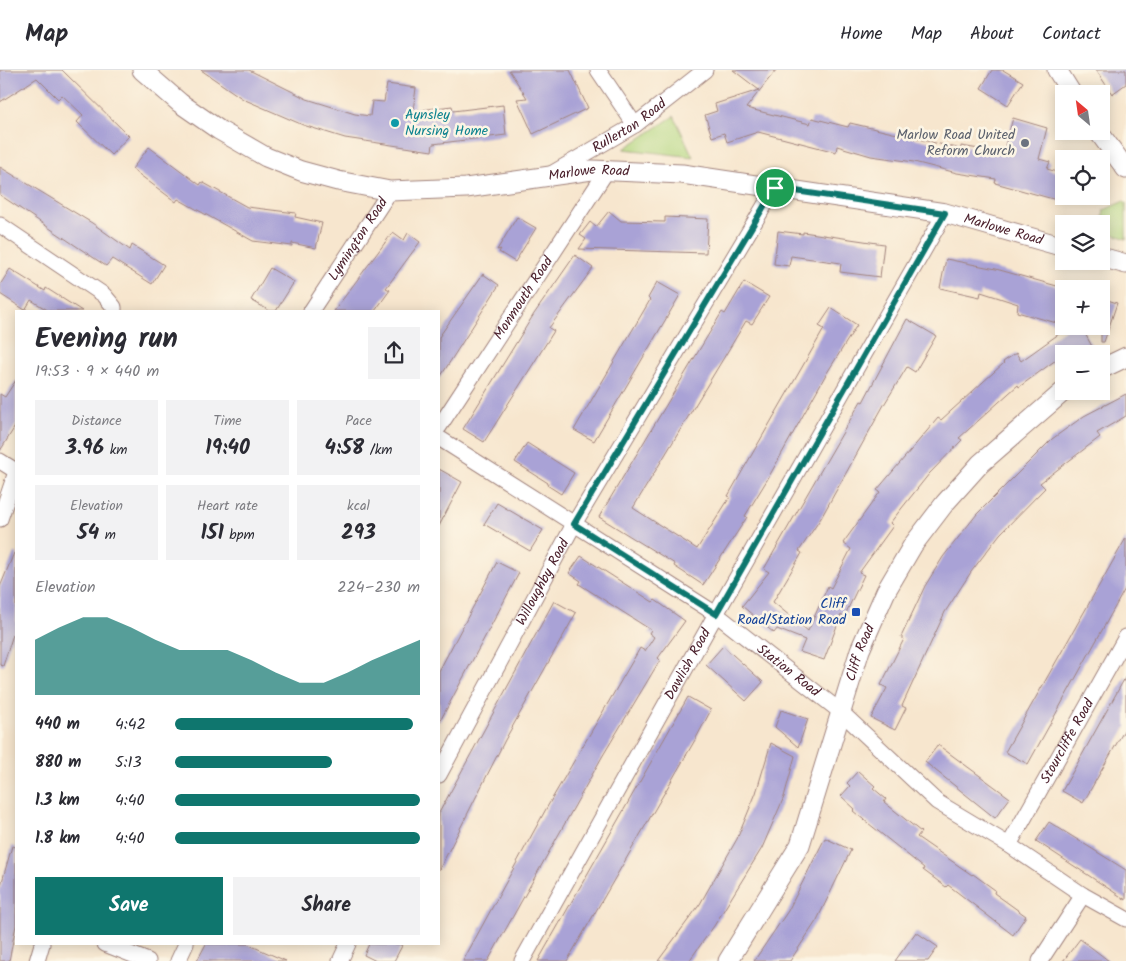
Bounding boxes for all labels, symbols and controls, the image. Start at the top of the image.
text: Map [25,15,68,54]
text: Home [840,20,883,49]
text: Map [911,20,942,49]
text: About [970,20,1014,49]
text: Contact [1042,20,1101,49]
north arrow [1055,85,1110,140]
map controls [1055,85,1110,400]
street label: Rullerton Road [588,92,672,159]
place label: Aynsley Nursing Home [405,104,489,142]
marker: Aynsley Nursing Home [389,117,401,129]
place label: Marlow Road United Reform Church [896,124,1016,162]
marker: Marlow Road United Reform Church [1019,137,1031,149]
button: locate [1055,150,1110,205]
street label: Marlowe Road [547,159,631,187]
pin [754,167,796,209]
icon: arrive [761,174,789,202]
street label: Lymington Road [323,192,394,285]
street label: Marlowe Road [961,208,1047,252]
button: layers [1055,215,1110,270]
street label: Monmouth Road [488,251,559,344]
button: + [1055,280,1110,335]
text: Evening run [35,317,178,362]
button: share [368,327,420,379]
button: − [1055,345,1110,400]
text: 19:53 · 9 × 440 m [35,359,159,384]
text: Distance [71,410,122,432]
text: Time [213,410,242,432]
text: Pace [345,410,372,432]
text: 3.96 [66,432,104,465]
text: 19:40 [205,432,250,465]
text: 4:58 [325,432,364,465]
text: km [104,439,127,461]
text: /km [364,439,392,461]
text: Elevation [70,495,123,517]
text: Heart rate [197,495,258,517]
text: kcal [347,495,370,517]
text: 54 [77,517,99,550]
text: 151 [200,517,224,550]
text: 293 [341,517,376,550]
text: m [99,524,116,546]
text: bpm [224,524,255,546]
street label: Willoughby Road [510,534,576,630]
text: Elevation [35,575,96,600]
text: 224–230 m [337,575,420,600]
place label: Cliff Road/Station Road [737,593,848,631]
marker: Cliff Road/Station Road [850,606,862,618]
street label: Cliff Road [840,620,881,684]
street label: Dawlish Road [659,623,717,704]
street label: Station Road [752,639,826,703]
street label: Stourcliffe Road [1035,694,1101,788]
text: 440 m [35,712,80,737]
text: 4:42 [115,712,146,737]
text: 880 m [35,750,81,775]
text: 5:13 [115,750,142,775]
text: 1.3 km [35,788,80,813]
text: 4:40 [115,788,145,813]
text: 1.8 km [35,826,80,851]
text: 4:40 [115,826,145,851]
button: Save [35,877,223,935]
button: Share [233,877,420,935]

